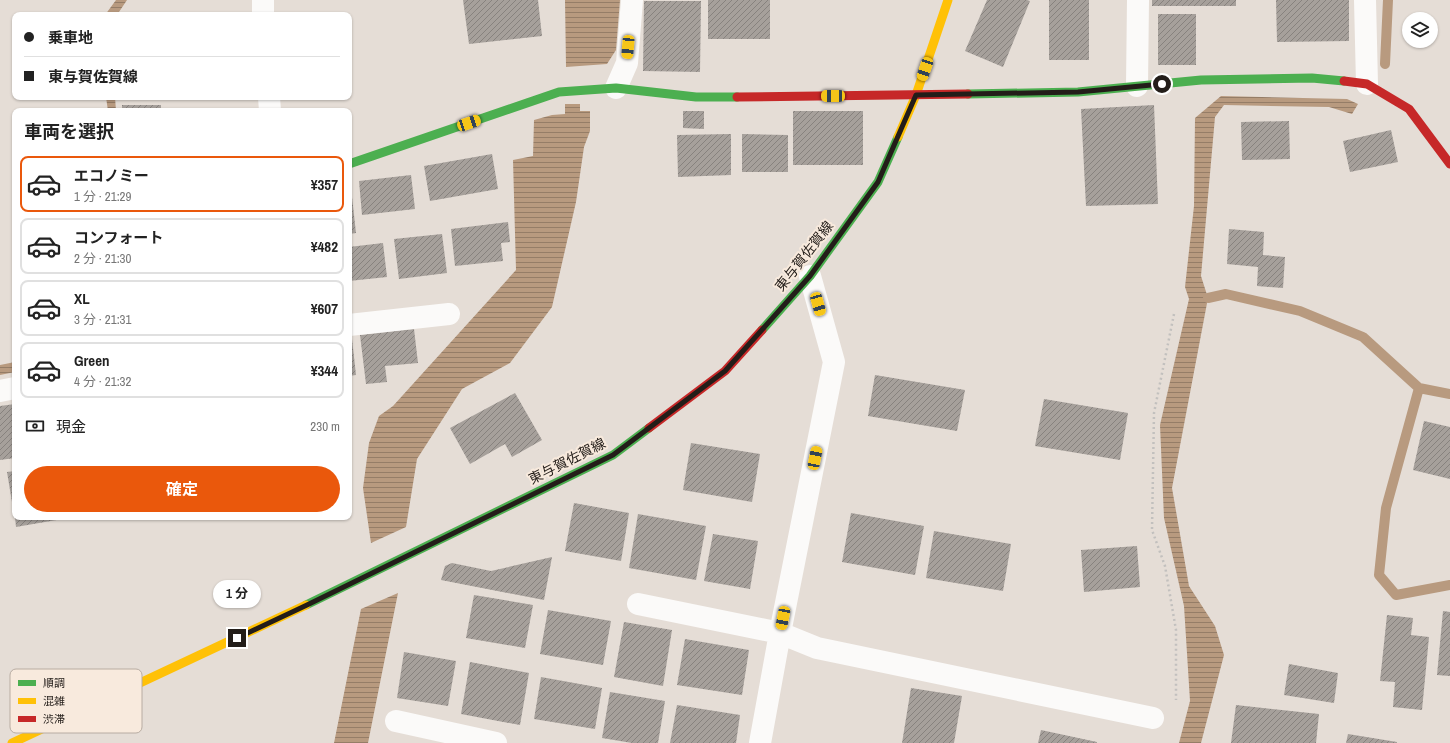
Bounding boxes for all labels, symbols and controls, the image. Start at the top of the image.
map controls [1402,12,1438,48]
button: layers [1402,12,1438,48]
text: 乗車地 [48,27,93,48]
car [621,35,635,59]
car [915,56,935,82]
text: 東与賀佐賀線 [48,66,138,87]
route start [1153,75,1171,93]
car [821,90,845,102]
car [456,113,482,133]
text: 車両を選択 [24,119,114,144]
text: エコノミー [74,165,149,186]
icon: car [26,166,62,202]
text: ¥357 [311,174,338,195]
text: 1 分 · 21:29 [74,188,131,205]
street label: 東与賀佐賀線 [771,217,837,295]
text: コンフォート [74,227,164,248]
icon: car [26,228,62,264]
text: ¥482 [311,236,338,257]
text: 2 分 · 21:30 [74,250,131,267]
text: XL [74,288,90,309]
icon: car [26,290,62,326]
car [809,291,827,317]
text: ¥607 [311,298,338,319]
text: 3 分 · 21:31 [74,311,131,328]
text: Green [74,350,110,371]
icon: car [26,352,62,388]
text: ¥344 [311,360,338,381]
text: 4 分 · 21:32 [74,373,131,390]
icon: cash [24,415,46,437]
text: 現金 [56,416,86,437]
text: 230 m [310,418,340,435]
street label: 東与賀佐賀線 [525,434,609,488]
car [807,445,823,471]
button: 確定 [24,466,340,512]
callout: 1 分 [213,580,261,608]
text: 1 分 [226,585,248,602]
car [775,605,791,631]
route end [228,629,246,647]
legend [10,669,142,733]
text: 順調 [43,676,65,690]
text: 混雑 [43,694,65,708]
text: 渋滞 [43,712,65,726]

